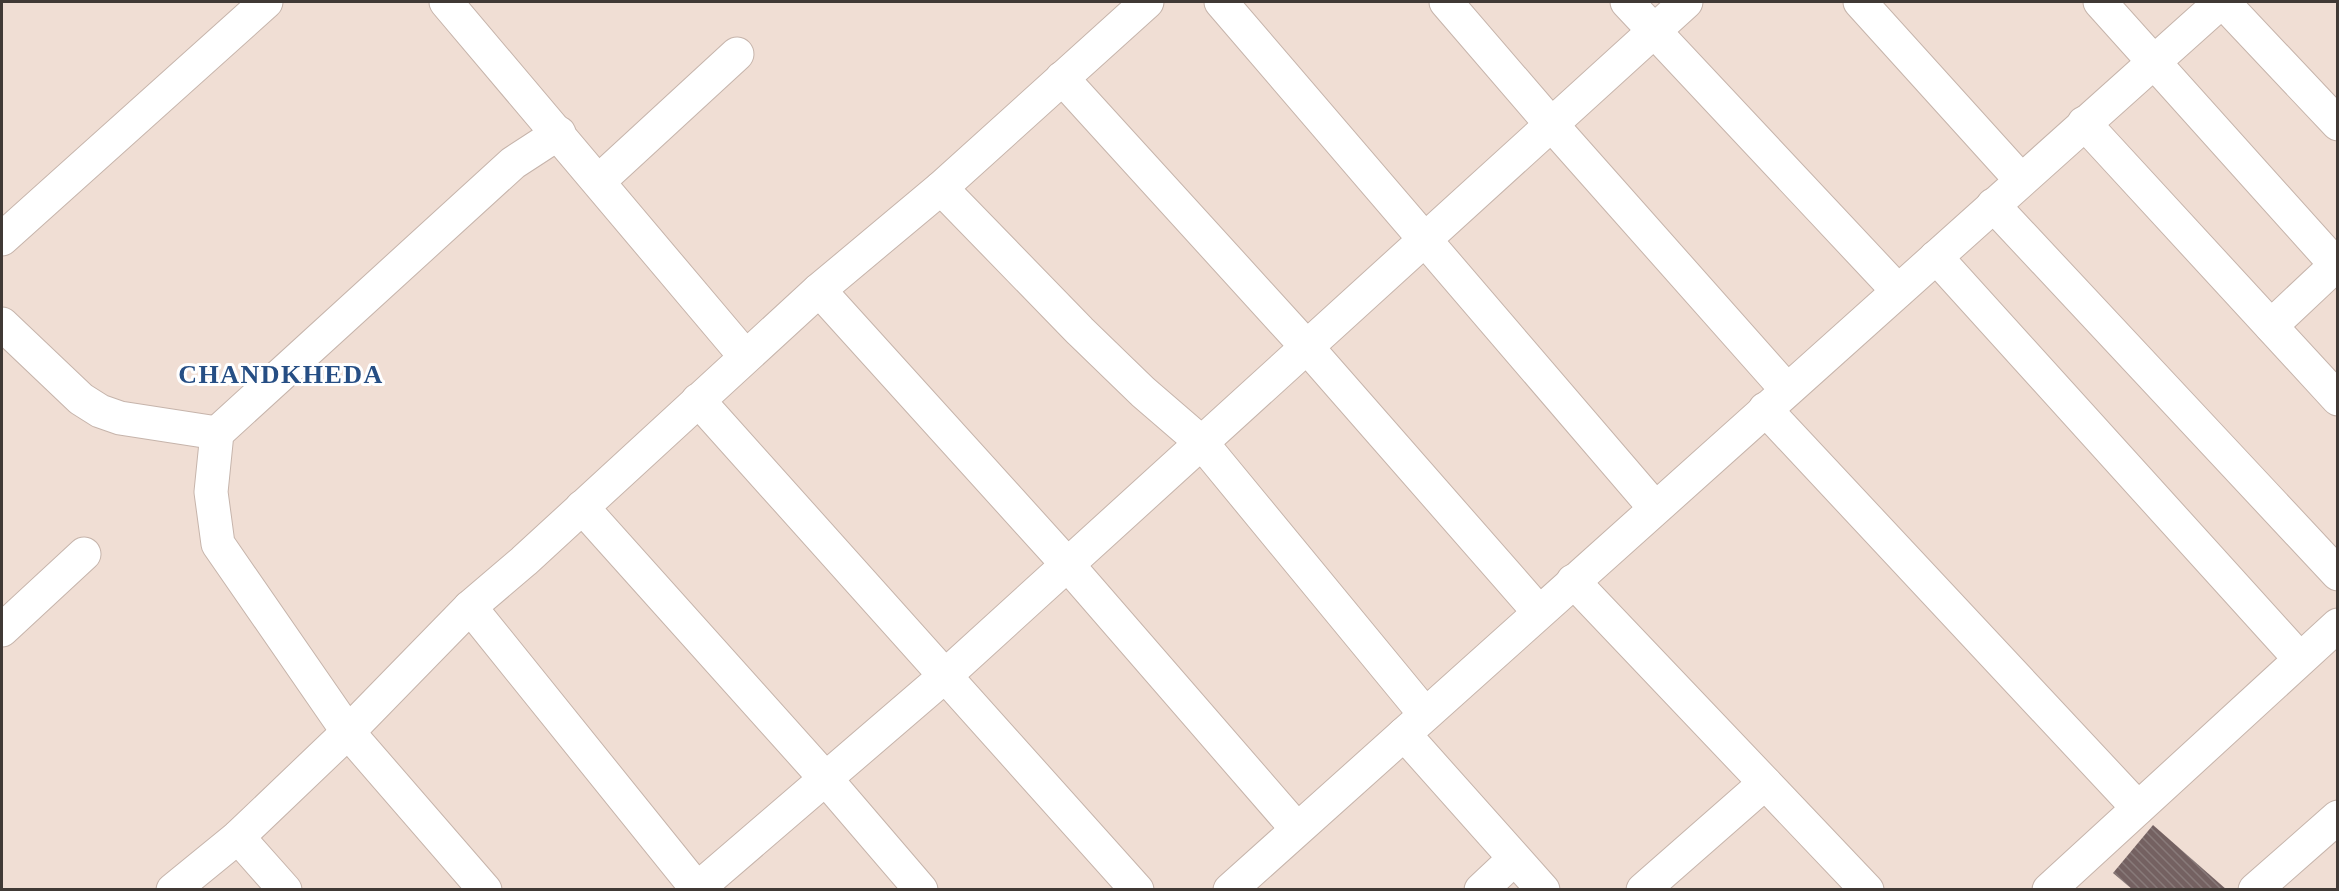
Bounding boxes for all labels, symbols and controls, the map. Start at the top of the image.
district label: CHANDKHEDA [178,360,384,389]

